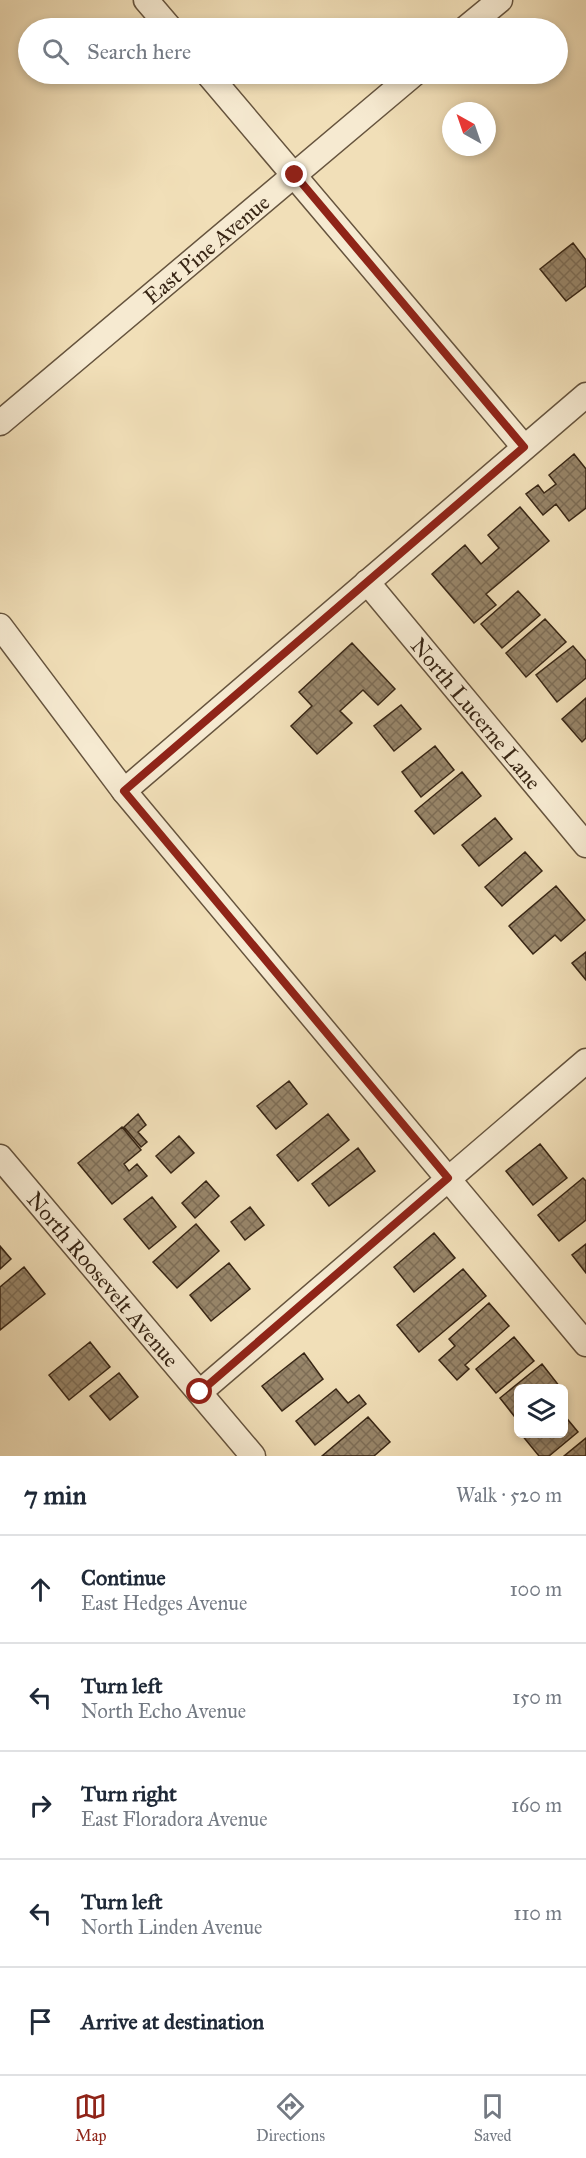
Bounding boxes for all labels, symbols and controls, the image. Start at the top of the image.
search box [18,18,568,84]
icon: search [39,35,72,68]
text: Search here [87,38,191,65]
north arrow [442,102,496,156]
route end [281,161,307,187]
street label: East Pine Avenue [138,189,275,310]
street label: North Lucerne Lane [405,632,547,795]
street label: North Roosevelt Avenue [21,1186,185,1373]
route start [186,1378,212,1404]
map controls [514,1384,568,1438]
button: layers [514,1384,568,1438]
text: 7 min [24,1479,87,1511]
text: Walk · 520 m [456,1483,562,1507]
text: Continue [81,1564,166,1591]
icon: ahead [24,1573,57,1606]
text: 100 m [510,1577,562,1601]
text: East Hedges Avenue [81,1591,247,1615]
text: Turn left [81,1672,163,1699]
icon: left [24,1681,57,1714]
text: 150 m [512,1685,562,1709]
text: North Echo Avenue [81,1699,246,1723]
text: Turn right [81,1780,177,1807]
icon: right [24,1789,57,1822]
text: 160 m [511,1793,562,1817]
text: East Floradora Avenue [81,1807,267,1831]
text: Turn left [81,1888,163,1915]
icon: left [24,1897,57,1930]
text: 110 m [514,1901,562,1925]
text: North Linden Avenue [81,1915,262,1939]
icon: arrive [24,2005,57,2038]
text: Arrive at destination [81,2008,264,2035]
tab: Map [74,2090,107,2145]
tab: Directions [256,2090,325,2145]
tab: Saved [474,2090,512,2145]

